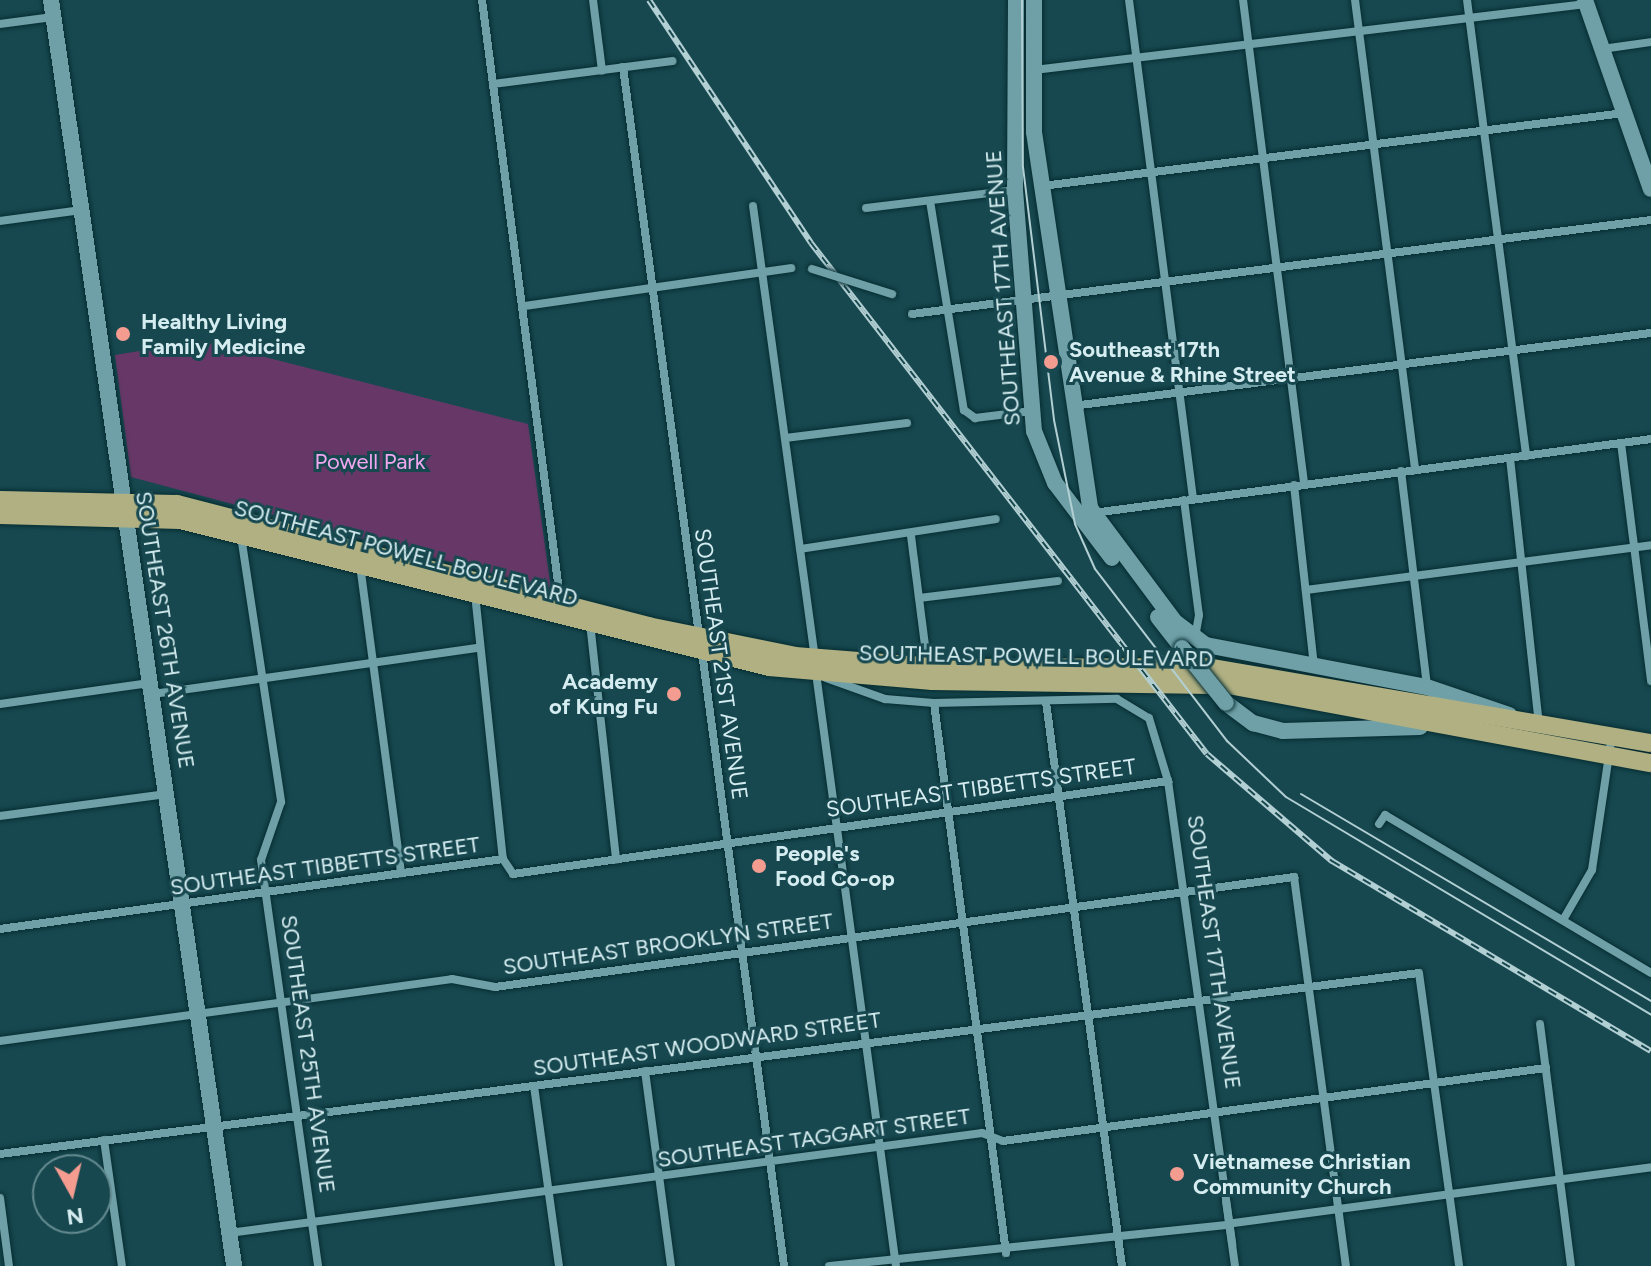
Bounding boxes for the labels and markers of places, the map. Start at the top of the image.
place label: Healthy Living Family Medicine [141,308,305,360]
marker: Healthy Living Family Medicine [112,323,134,345]
place label: Southeast 17th Avenue & Rhine Street [1069,336,1296,388]
marker: Southeast 17th Avenue & Rhine Street [1040,351,1062,373]
place label: Academy of Kung Fu [549,668,658,720]
marker: Academy of Kung Fu [665,685,683,703]
place label: People's Food Co-op [775,840,895,892]
marker: People's Food Co-op [750,857,768,875]
place label: Vietnamese Christian Community Church [1193,1148,1411,1200]
marker: Vietnamese Christian Community Church [1168,1165,1186,1183]

